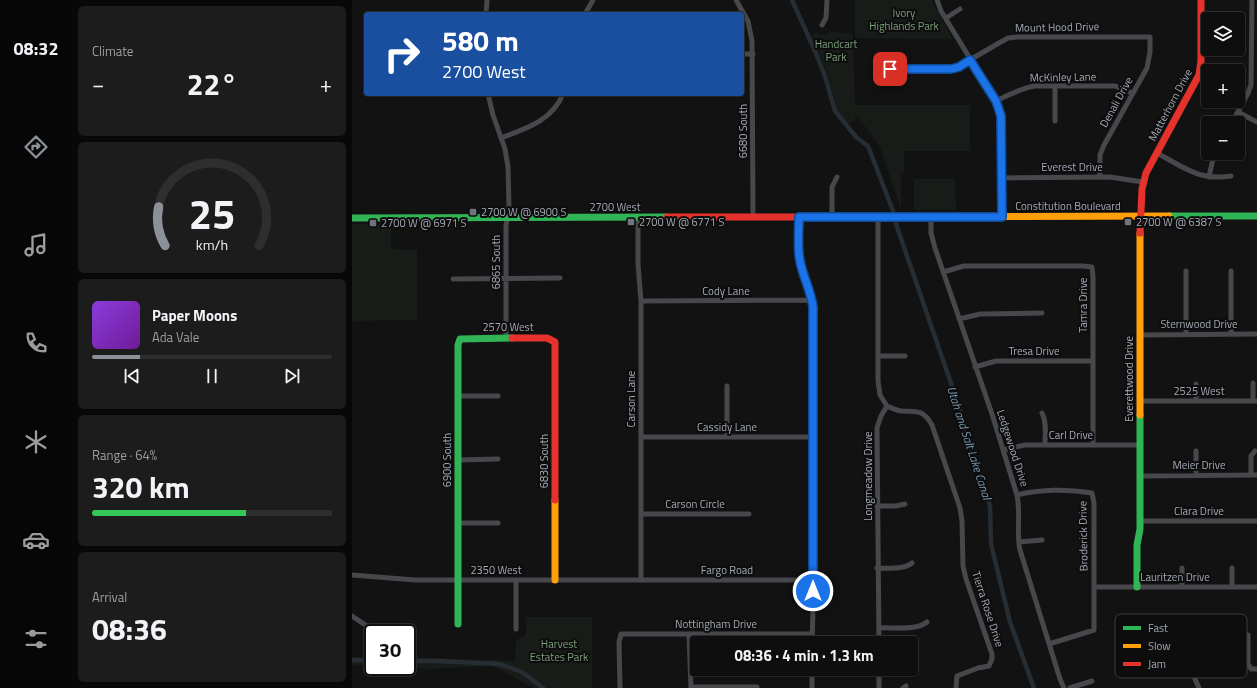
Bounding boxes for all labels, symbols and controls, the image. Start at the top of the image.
park label: Ivory Highlands Park [869,5,940,34]
map controls [1201,12,1245,160]
button: layers [1201,12,1245,56]
street label: Mount Hood Drive [1015,18,1100,36]
text: 580 m [442,19,519,62]
icon: right [376,28,428,80]
text: 08:32 [14,35,58,62]
park label: Handcart Park [815,36,857,65]
text: Climate [92,41,133,61]
pin [873,52,907,86]
text: 2700 West [442,58,526,85]
icon: arrive [879,58,901,80]
text: 22° [187,61,237,107]
button: + [1201,64,1245,108]
street label: Matterhorn Drive [1144,66,1196,144]
text: − [92,67,104,101]
text: + [320,67,332,101]
street label: McKinley Lane [1030,68,1097,86]
street label: Denali Drive [1096,73,1137,130]
street label: 6680 South [735,104,751,158]
button: − [1201,116,1245,160]
icon: directions [22,133,50,161]
street label: Everest Drive [1041,159,1103,175]
text: 25 [189,181,235,244]
street label: Constitution Boulevard [1015,198,1121,214]
street label: 2700 West [589,199,641,215]
place label: 2700 W @ 6900 S [481,204,566,220]
marker: 2700 W @ 6900 S [468,207,478,217]
place label: 2700 W @ 6771 S [639,214,724,230]
place label: 2700 W @ 6387 S [1136,214,1221,230]
place label: 2700 W @ 6971 S [381,215,466,231]
marker: 2700 W @ 6771 S [626,217,636,227]
marker: 2700 W @ 6387 S [1123,217,1133,227]
marker: 2700 W @ 6971 S [368,218,378,228]
icon: music [22,231,50,259]
text: km/h [196,233,228,255]
street label: 6865 South [488,235,504,289]
street label: Tamra Drive [1075,277,1091,333]
street label: Cody Lane [702,283,750,299]
text: Paper Moons [152,304,237,327]
street label: Sternwood Drive [1160,316,1238,332]
street label: 2570 West [482,319,534,335]
text: Ada Vale [152,327,199,347]
icon: phone [22,329,50,357]
street label: Everettwood Drive [1121,336,1137,422]
street label: Tresa Drive [1008,343,1060,359]
icon: previous [121,365,143,387]
icon: pause [201,365,223,387]
icon: next [281,365,303,387]
street label: Carson Lane [623,370,639,427]
street label: 2525 West [1173,383,1225,399]
water label: Utah and Salt Lake Canal [942,384,997,503]
street label: Ledgewood Drive [993,407,1033,489]
street label: Cassidy Lane [697,419,757,435]
street label: Carl Drive [1049,427,1094,443]
icon: climate [22,428,50,456]
street label: Longmeadow Drive [860,431,876,521]
street label: 6900 South [439,433,455,487]
street label: 6830 South [536,434,552,488]
text: Range · 64% [92,445,157,465]
street label: Meier Drive [1173,457,1226,473]
text: 320 km [92,464,190,510]
street label: Carson Circle [665,496,725,512]
street label: Broderick Drive [1074,500,1092,571]
street label: Clara Drive [1174,503,1224,519]
icon: car [22,526,50,554]
street label: 2350 West [470,562,522,578]
street label: Fargo Road [701,562,753,578]
street label: Tierra Rose Drive [968,569,1008,649]
street label: Lauritzen Drive [1140,569,1210,585]
position arrow [792,570,834,612]
text: Arrival [92,587,127,607]
text: 08:36 [92,606,167,652]
legend [1115,614,1247,678]
street label: Nottingham Drive [675,616,757,632]
text: Fast [1148,620,1168,636]
speed limit sign: 30 [364,624,416,676]
icon: filters [22,625,50,653]
park label: Harvest Estates Park [530,636,589,665]
text: Slow [1148,638,1171,654]
text: 08:36 · 4 min · 1.3 km [734,644,874,667]
text: Jam [1148,656,1166,672]

